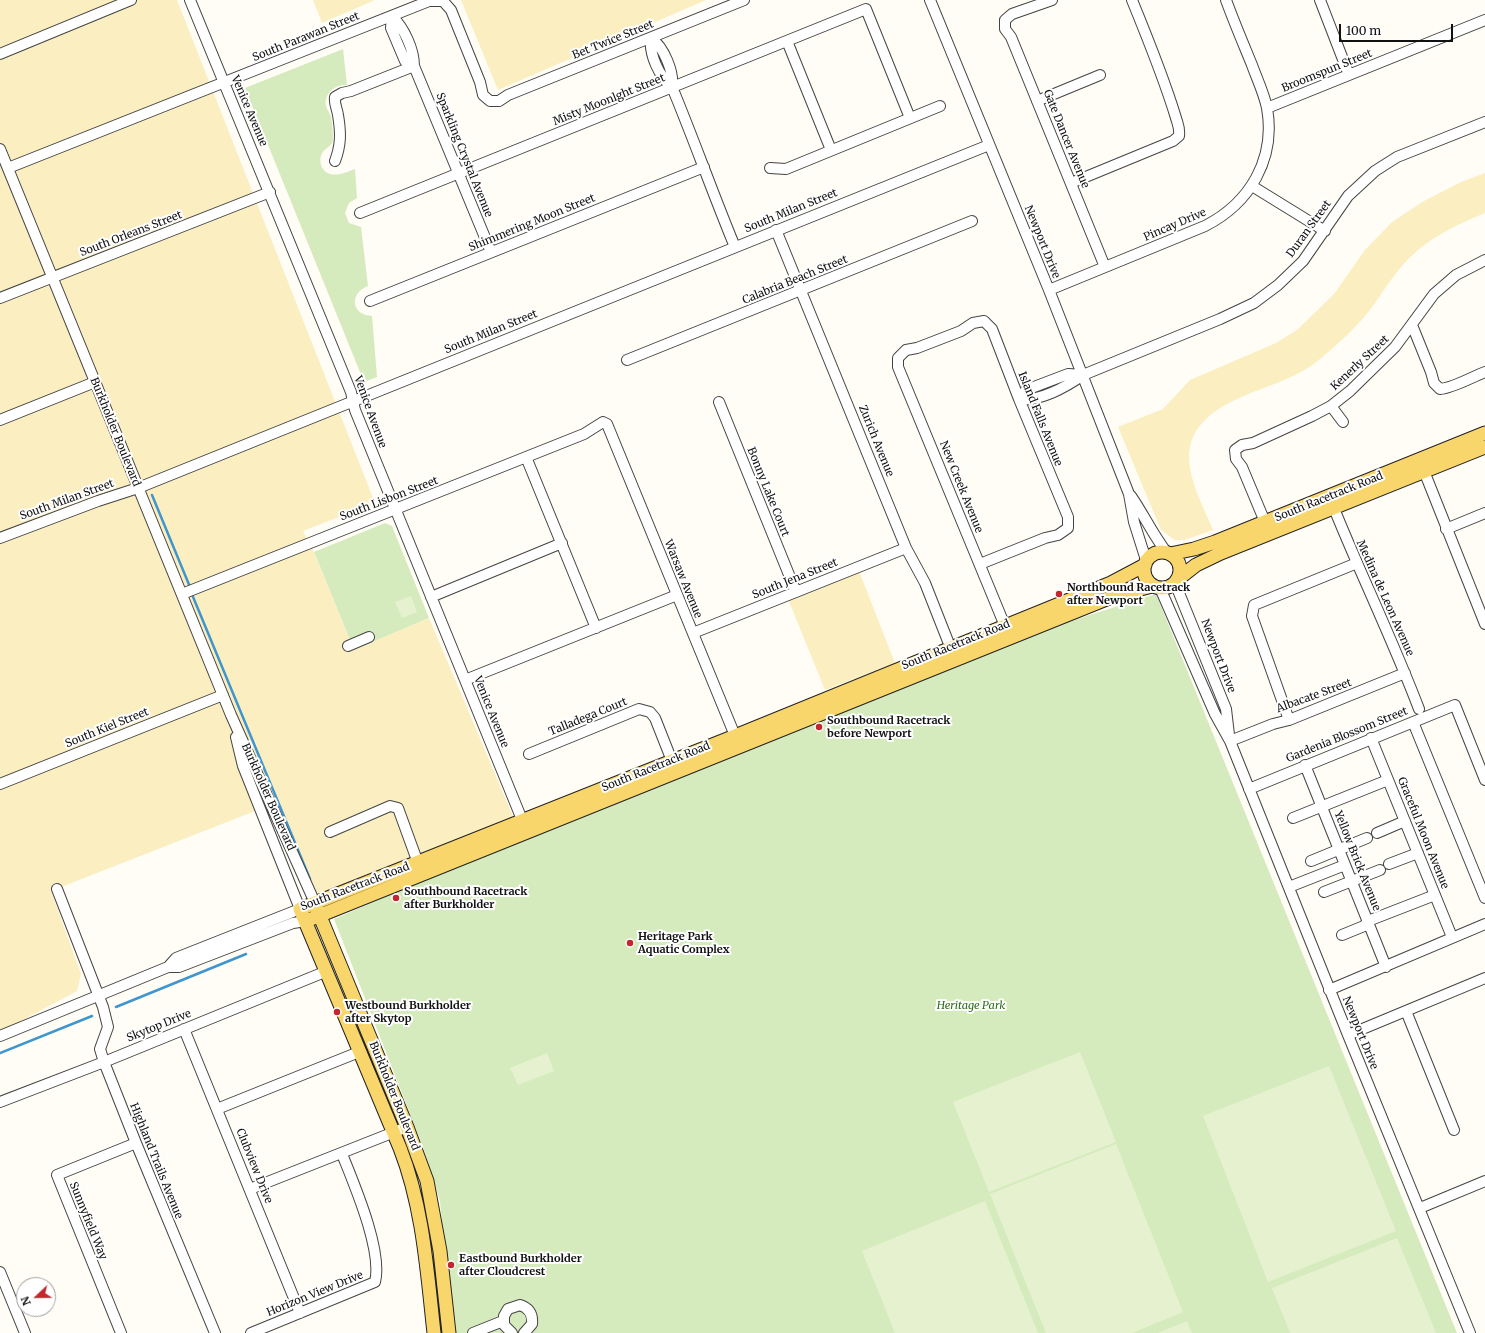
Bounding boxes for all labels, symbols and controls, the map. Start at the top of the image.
street label: South Parawan Street [251,10,361,64]
scale bar [1341,16,1455,42]
street label: Bet Twice Street [570,18,656,62]
text: 100 m [1346,23,1381,38]
street label: Broomspun Street [1280,47,1374,95]
street label: Misty Moonlght Street [551,71,667,129]
street label: Venice Avenue [228,74,270,148]
street label: Gate Dancer Avenue [1040,88,1092,190]
street label: Sparkling Crystal Avenue [433,91,495,219]
street label: South Milan Street [743,186,839,236]
street label: Shimmering Moon Street [467,192,597,254]
street label: Duran Street [1284,198,1334,260]
street label: Newport Drive [1021,204,1063,280]
street label: Pincay Drive [1142,206,1208,244]
street label: South Orleans Street [78,208,184,260]
street label: Calabria Beach Street [741,253,849,307]
street label: South Milan Street [443,307,539,357]
street label: Kenerly Street [1328,333,1392,393]
street label: Island Falls Avenue [1015,370,1065,468]
street label: Venice Avenue [351,374,389,450]
street label: Burkholder Boulevard [87,376,143,488]
street label: Zurich Avenue [856,403,896,479]
street label: New Creek Avenue [937,439,985,535]
street label: Bonny Lake Court [744,445,792,539]
street label: South Racetrack Road [1273,469,1385,525]
street label: South Lisbon Street [338,474,440,524]
street label: South Milan Street [18,477,116,523]
street label: Warsaw Avenue [661,538,705,620]
street label: Medina de Leon Avenue [1353,538,1417,658]
street label: South Jena Street [750,556,840,602]
place label: Northbound Racetrack after Newport [1067,581,1190,607]
marker: Northbound Racetrack after Newport [1054,589,1064,599]
street label: South Racetrack Road [900,617,1012,673]
street label: Newport Drive [1198,617,1238,695]
street label: Venice Avenue [471,674,511,750]
street label: Albacate Street [1275,676,1353,716]
street label: Talladega Court [547,695,629,739]
street label: South Kiel Street [63,705,151,751]
street label: Gardenia Blossom Street [1284,705,1410,765]
place label: Southbound Racetrack before Newport [827,714,950,740]
marker: Southbound Racetrack before Newport [814,722,824,732]
street label: South Racetrack Road [600,739,712,795]
street label: Burkholder Boulevard [238,741,298,853]
street label: Graceful Moon Avenue [1395,775,1451,891]
street label: Yellow Brick Avenue [1331,809,1383,913]
street label: South Racetrack Road [299,860,411,914]
place label: Southbound Racetrack after Burkholder [404,885,527,911]
marker: Southbound Racetrack after Burkholder [391,893,401,903]
place label: Heritage Park Aquatic Complex [638,930,730,956]
marker: Heritage Park Aquatic Complex [625,938,635,948]
street label: Newport Drive [1339,995,1381,1071]
place label: Westbound Burkholder after Skytop [345,999,471,1025]
park label: Heritage Park [937,999,1005,1013]
street label: Skytop Drive [125,1007,193,1045]
marker: Westbound Burkholder after Skytop [332,1007,342,1017]
street label: Burkholder Boulevard [366,1040,422,1152]
street label: Highland Trails Avenue [127,1101,185,1221]
street label: Clubview Drive [233,1127,275,1205]
street label: Sunnyfield Way [66,1180,110,1262]
place label: Eastbound Burkholder after Cloudcrest [459,1252,582,1278]
marker: Eastbound Burkholder after Cloudcrest [446,1260,456,1270]
street label: Horizon View Drive [265,1269,365,1319]
north arrow [16,1277,56,1317]
text: N [18,1294,34,1308]

